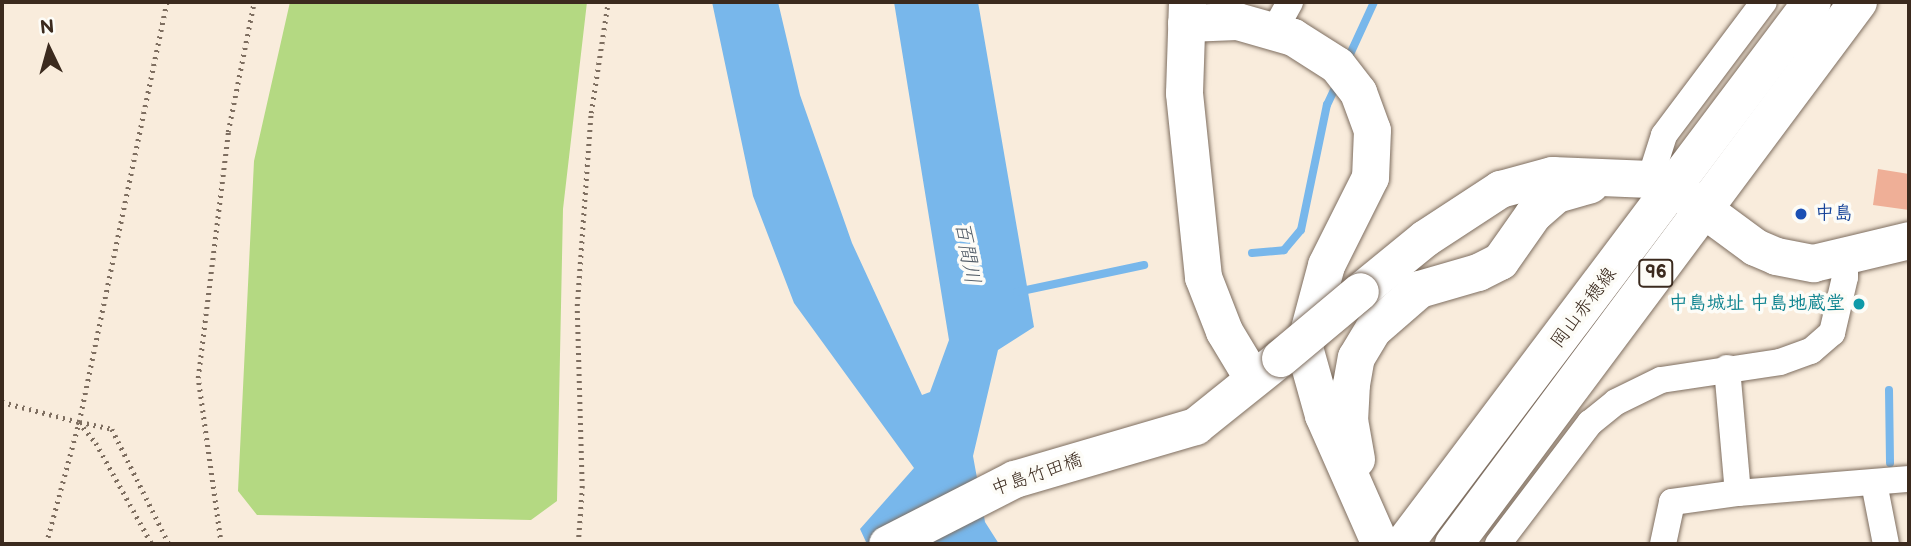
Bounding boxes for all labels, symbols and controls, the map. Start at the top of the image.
north arrow [14,14,84,84]
text: N [39,16,55,40]
place label: 中島 [1815,203,1853,225]
marker: 中島 [1793,206,1809,222]
water label: 百間川 [949,220,985,286]
road number: 96 [1637,258,1675,288]
street label: 岡山赤穂線 [1546,263,1622,353]
place label: 中島城址 中島地蔵堂 [1669,293,1845,315]
marker: 中島城址 中島地蔵堂 [1851,296,1867,312]
street label: 中島竹田橋 [988,449,1086,501]

